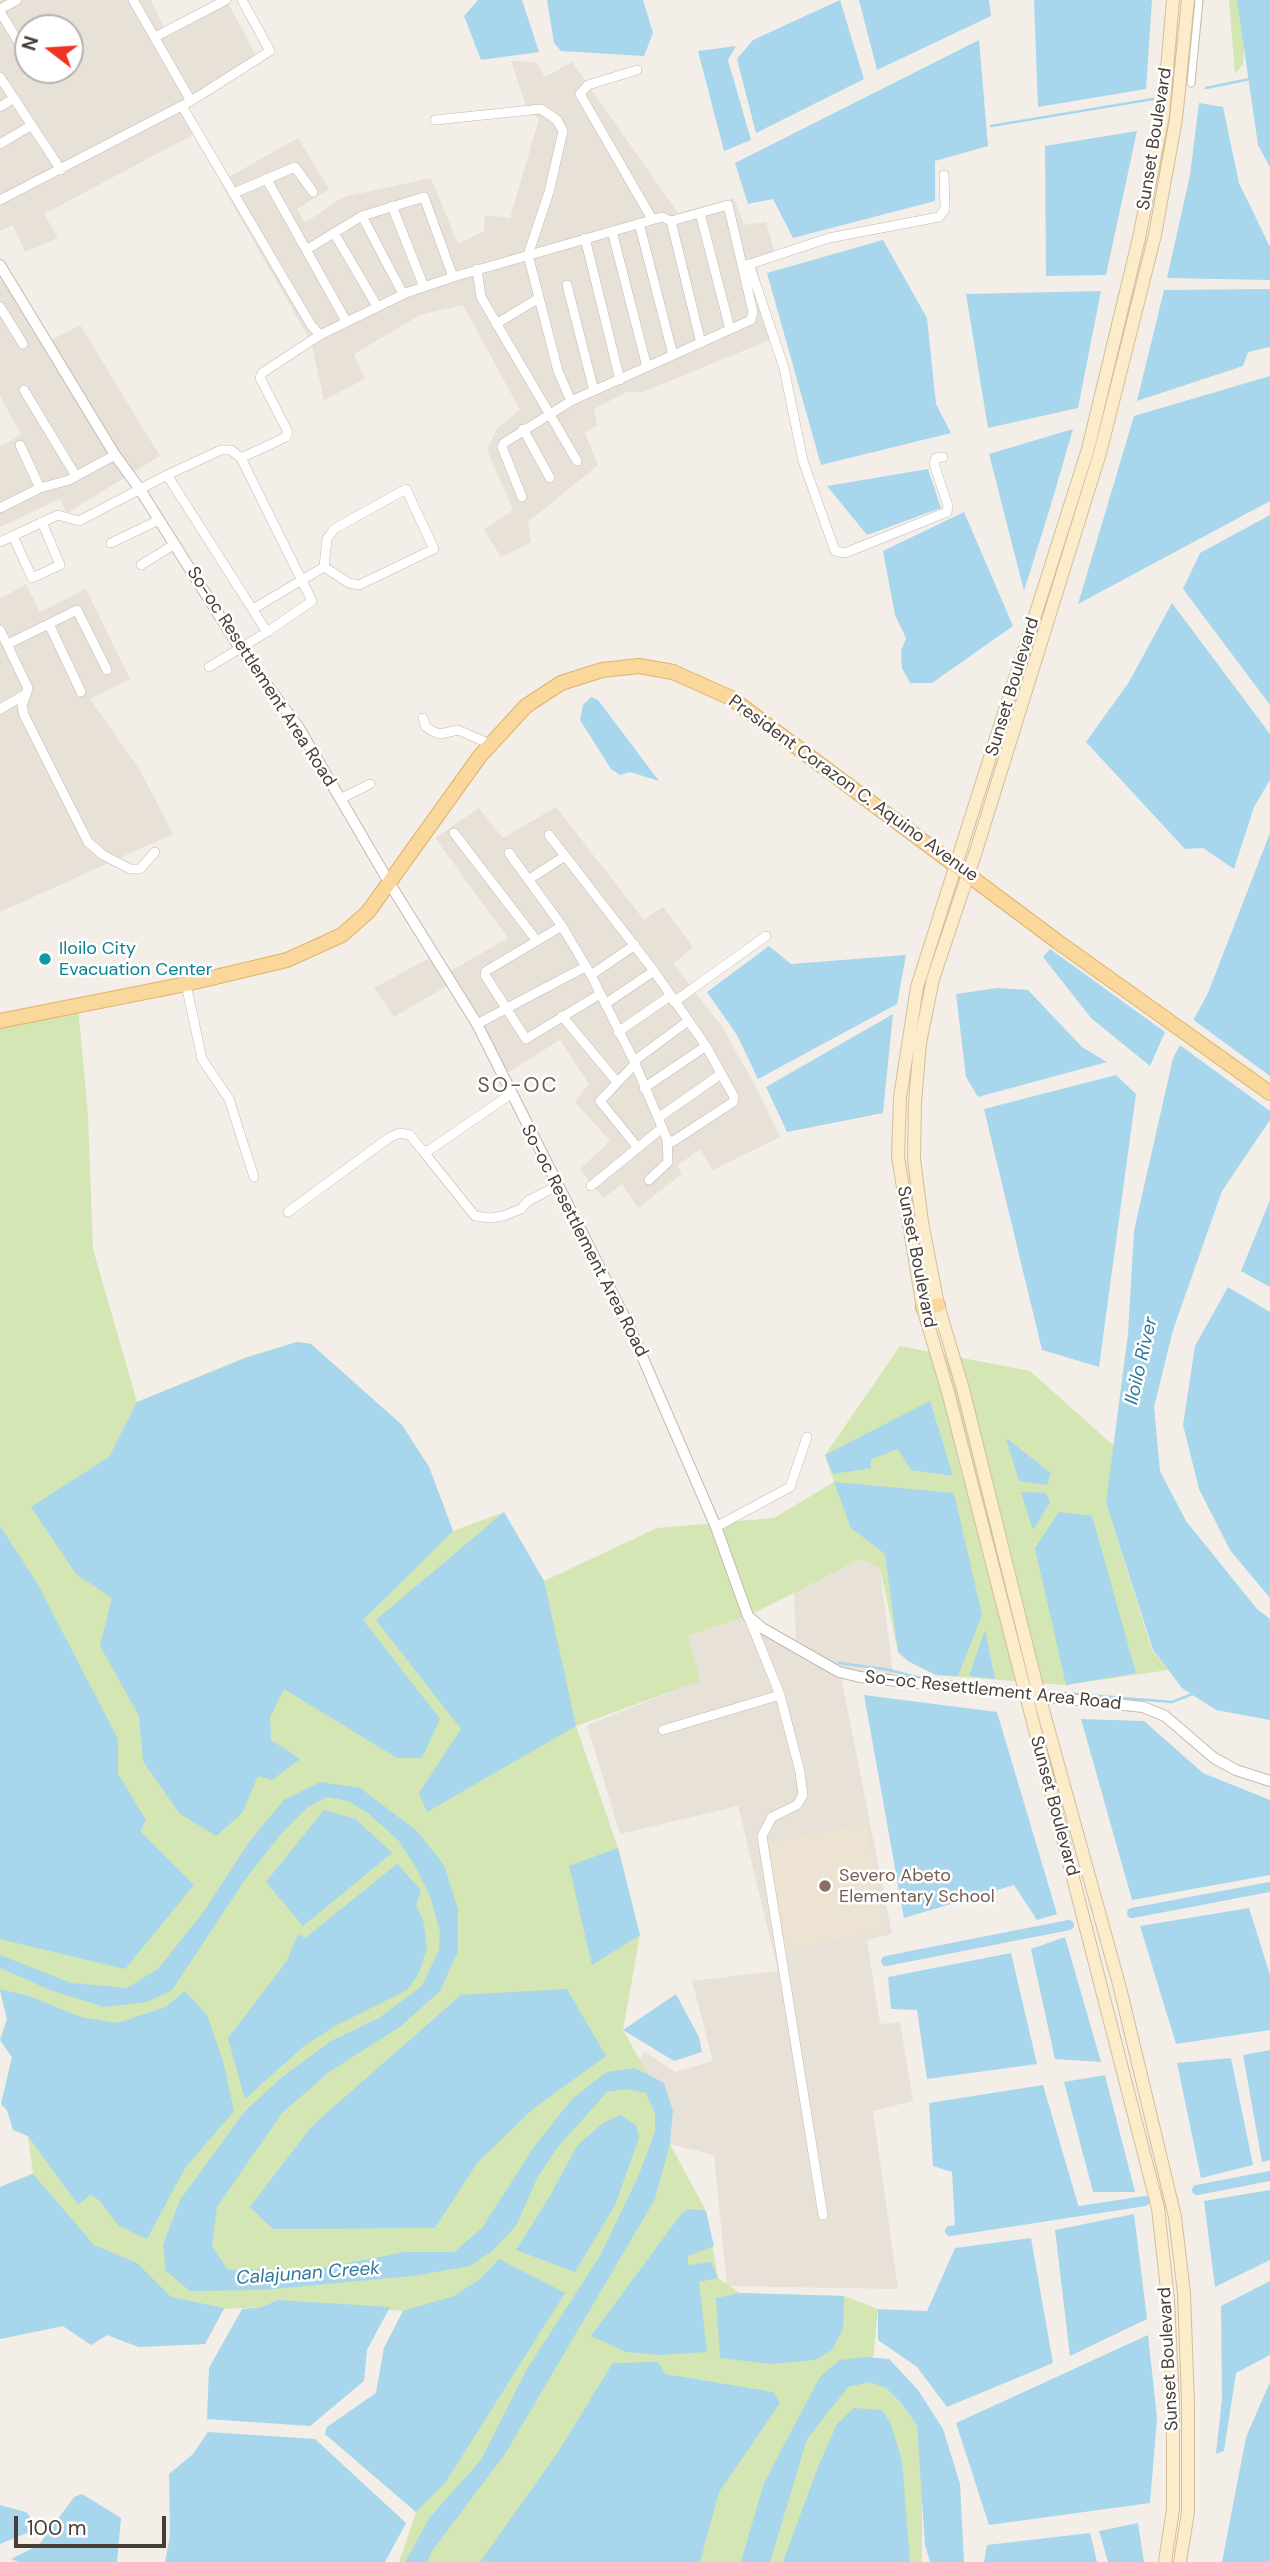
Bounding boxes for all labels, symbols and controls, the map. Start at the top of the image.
north arrow [14,14,84,84]
text: N [16,33,44,54]
street label: Sunset Boulevard [1133,66,1177,212]
street label: So-oc Resettlement Area Road [182,563,340,791]
street label: Sunset Boulevard [982,615,1044,759]
street label: President Corazon C. Aquino Avenue [724,691,982,887]
place label: Iloilo City Evacuation Center [59,938,212,981]
marker: Iloilo City Evacuation Center [37,951,53,967]
district label: SO-OC [478,1073,558,1099]
street label: So-oc Resettlement Area Road [516,1121,652,1361]
street label: Sunset Boulevard [892,1184,940,1330]
water label: Iloilo River [1121,1315,1163,1407]
street label: So-oc Resettlement Area Road [864,1667,1122,1715]
street label: Sunset Boulevard [1025,1734,1083,1878]
place label: Severo Abeto Elementary School [839,1865,995,1908]
marker: Severo Abeto Elementary School [817,1878,833,1894]
water label: Calajunan Creek [235,2258,381,2290]
street label: Sunset Boulevard [1154,2287,1184,2431]
scale bar [18,2502,170,2546]
text: 100 m [27,2514,87,2542]

